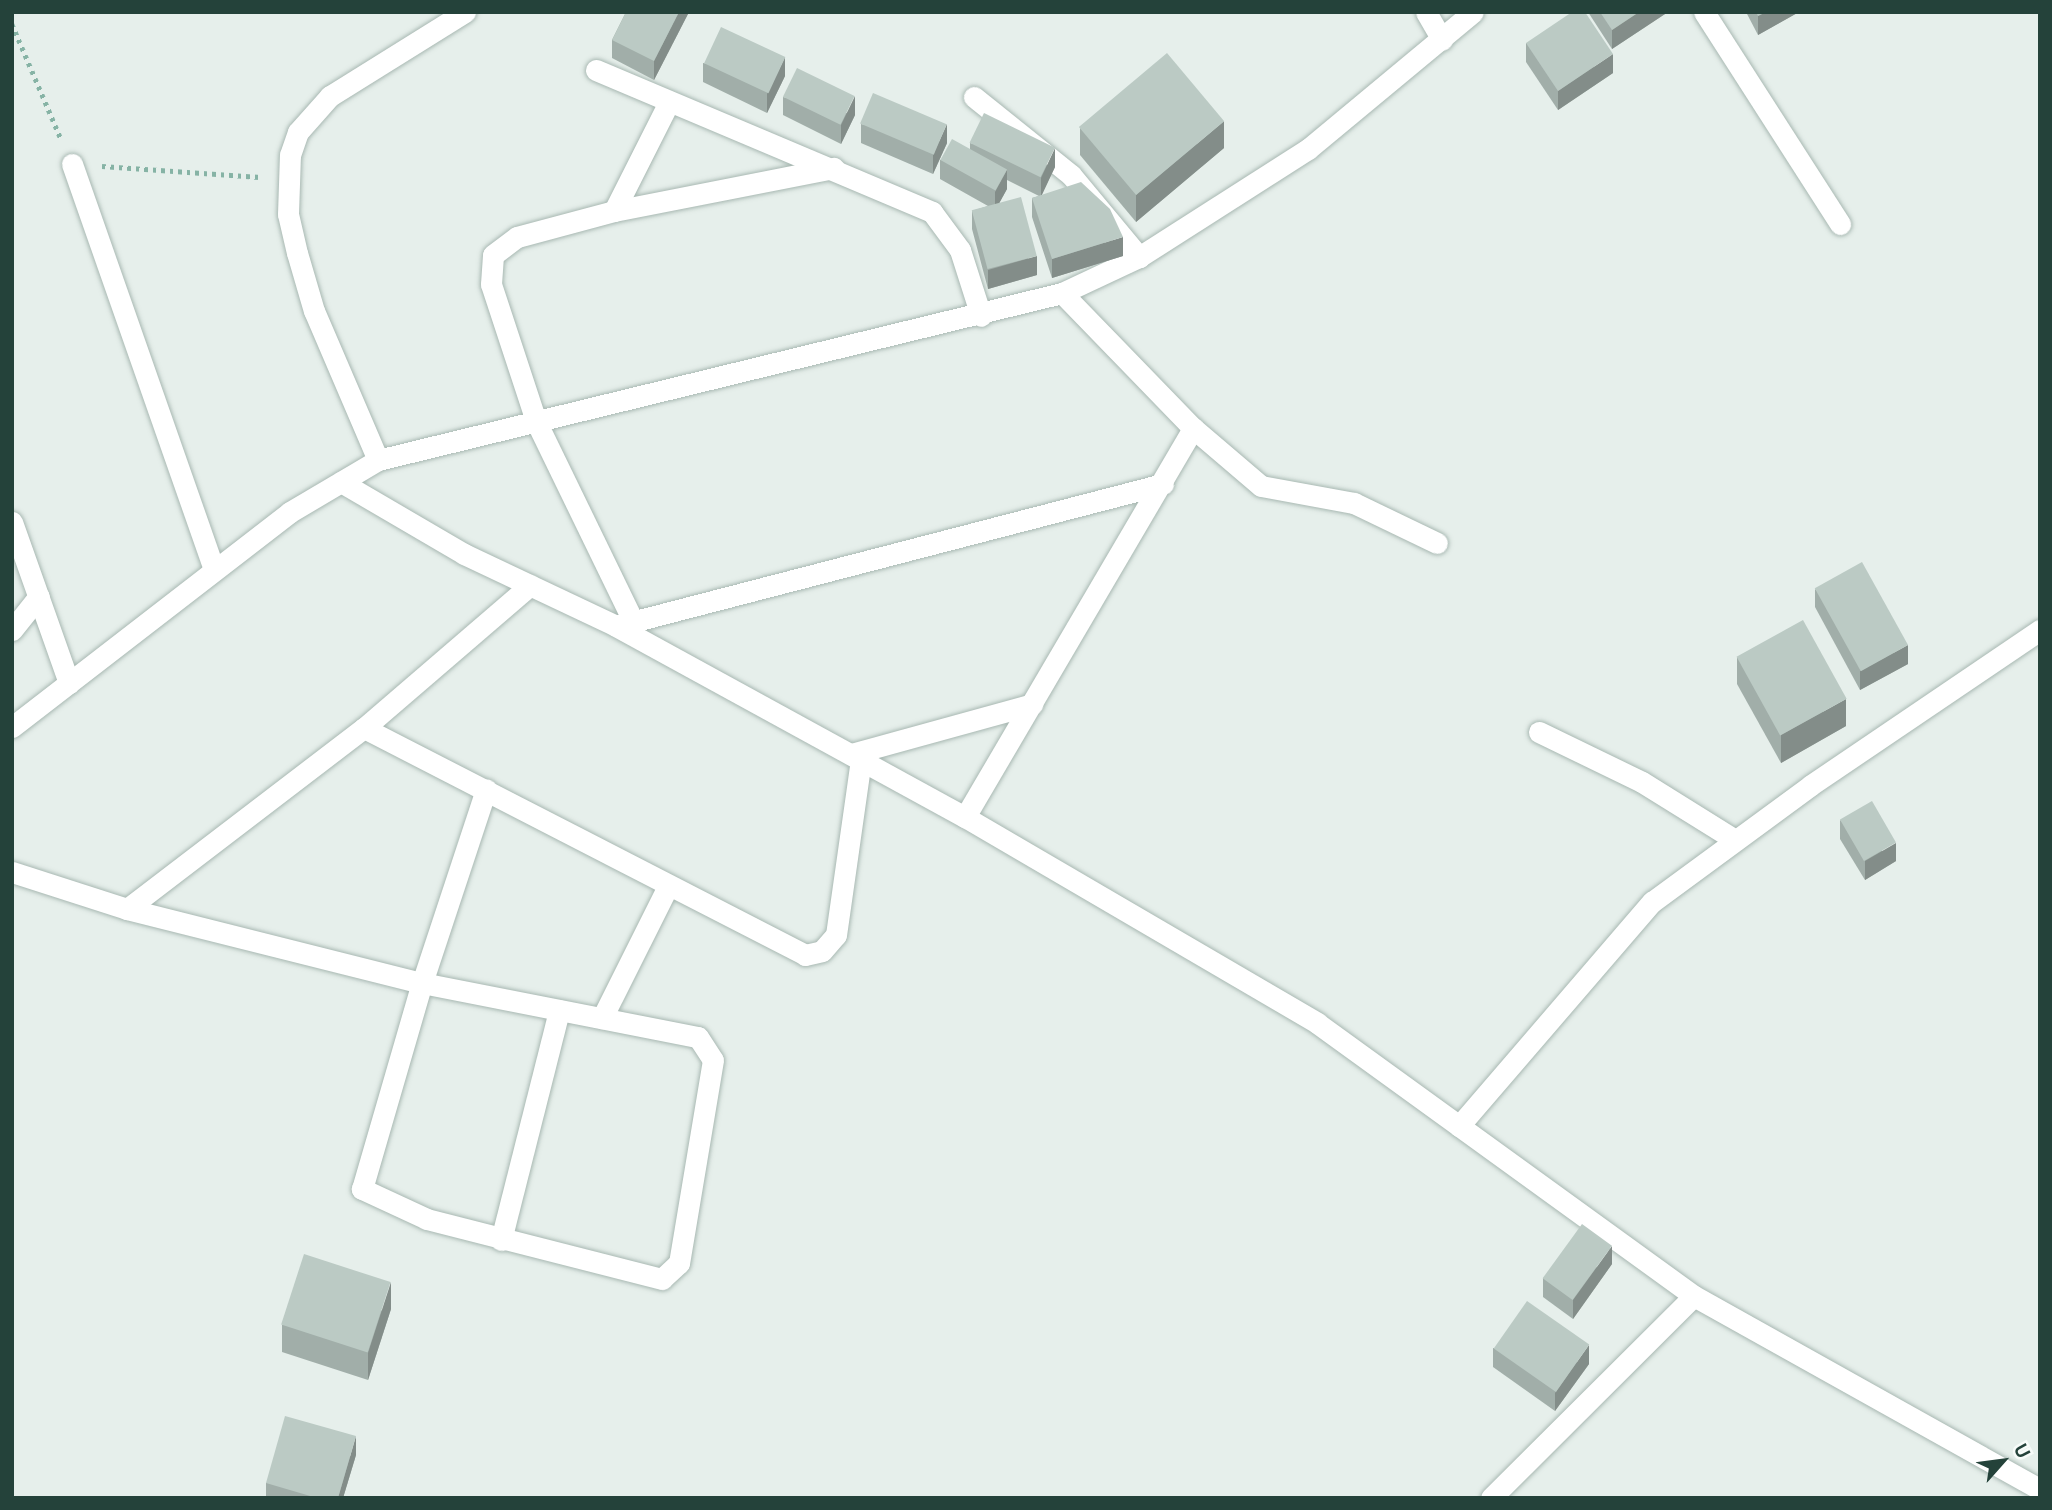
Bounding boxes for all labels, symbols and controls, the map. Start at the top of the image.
north arrow [1968,1426,2038,1496]
text: U [2008,1439,2036,1463]

